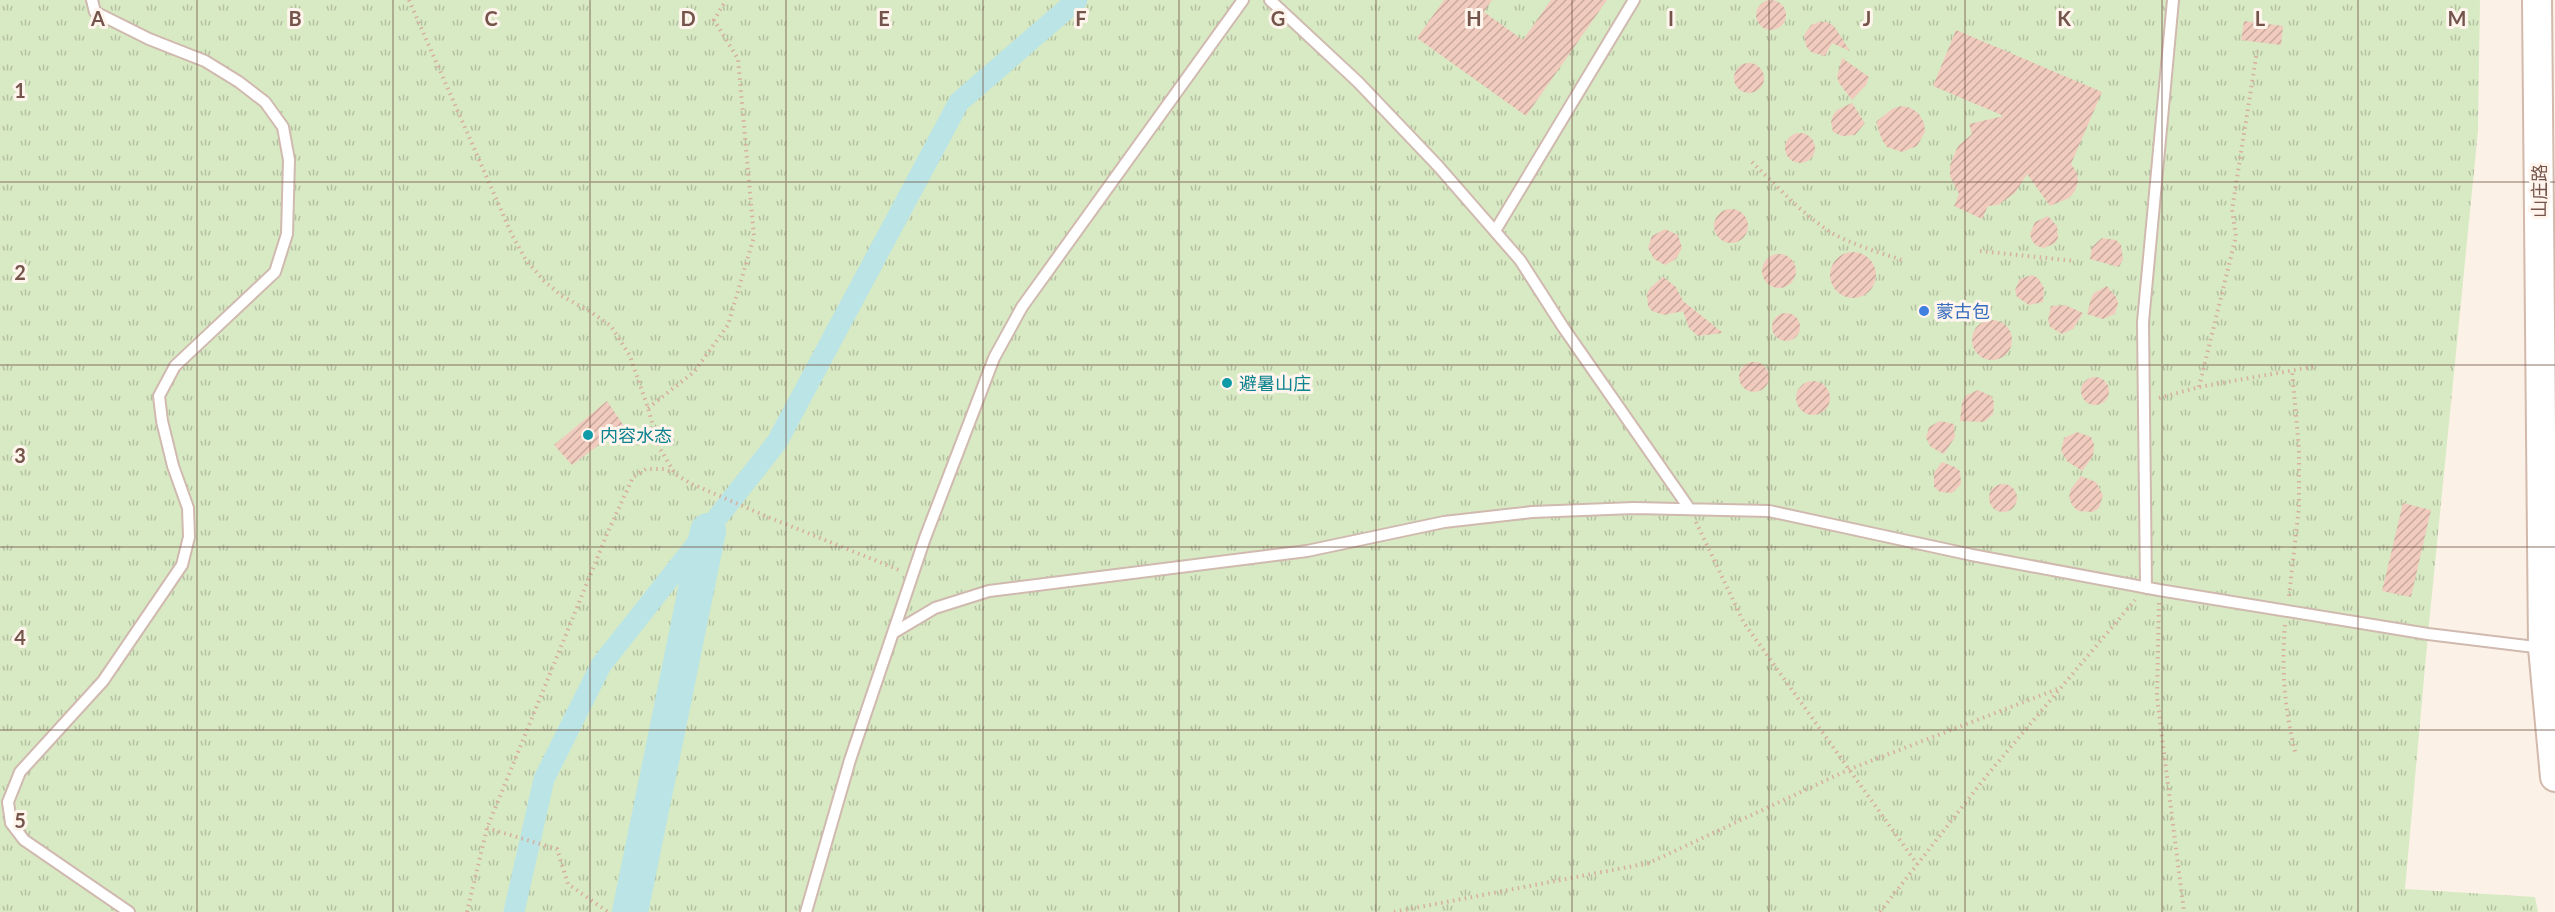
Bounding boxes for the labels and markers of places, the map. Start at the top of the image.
place label: 蒙古包 [1936,300,1990,322]
marker: 蒙古包 [1917,304,1931,318]
place label: 避暑山庄 [1239,372,1311,394]
marker: 避暑山庄 [1220,376,1234,390]
place label: 内容水态 [600,424,672,446]
marker: 内容水态 [581,428,595,442]

